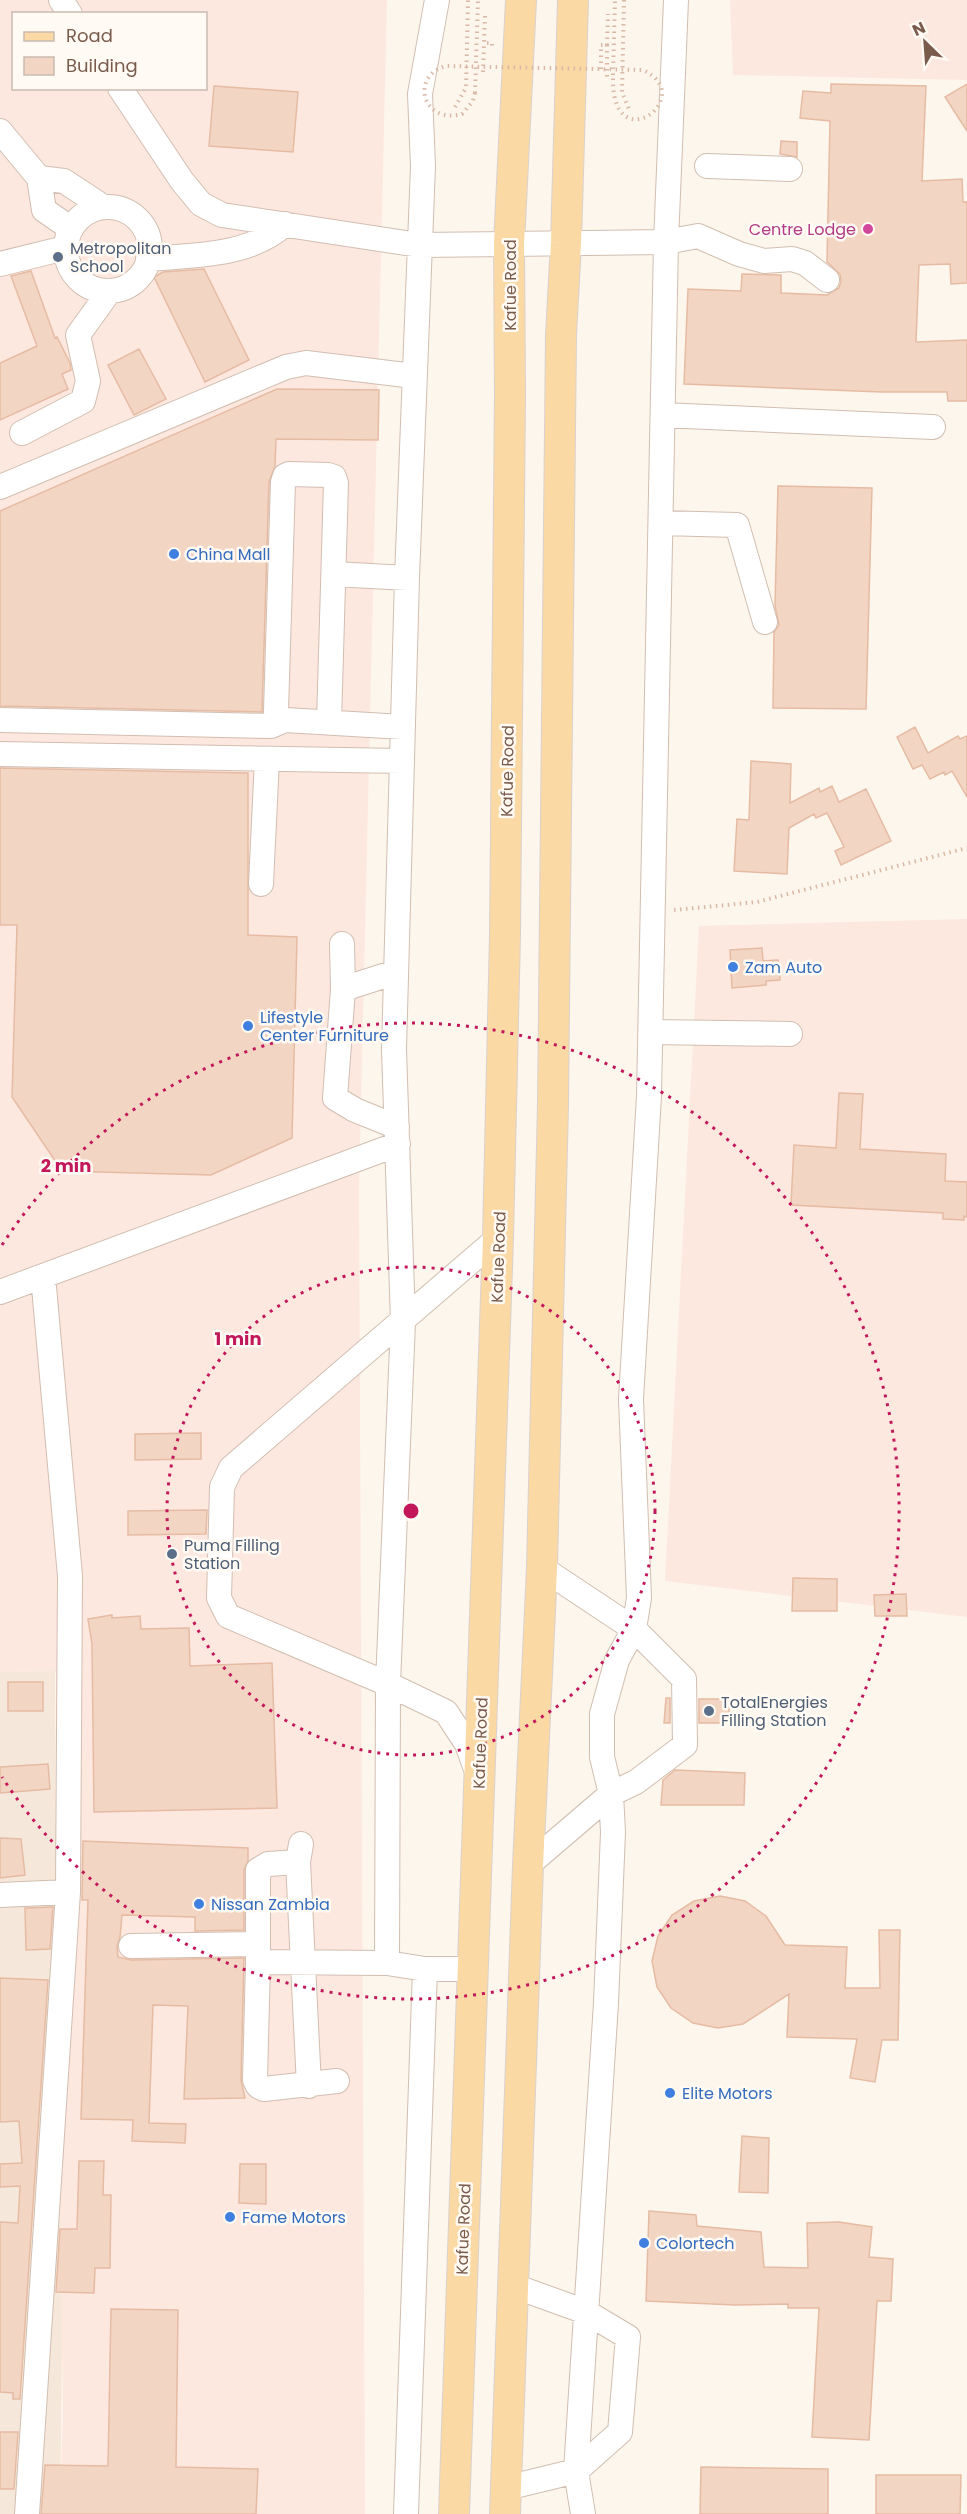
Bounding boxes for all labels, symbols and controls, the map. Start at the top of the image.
legend [12,12,207,90]
north arrow [895,12,955,72]
text: N [909,16,929,42]
text: Road [66,23,113,48]
text: Building [66,53,138,78]
place label: Centre Lodge [749,218,856,241]
marker: Centre Lodge [861,222,875,236]
place label: Metropolitan School [70,237,172,278]
street label: Kafue Road [499,239,522,331]
marker: Metropolitan School [51,250,65,264]
place label: China Mall [186,543,270,566]
marker: China Mall [167,547,181,561]
street label: Kafue Road [495,725,520,817]
place label: Zam Auto [745,956,822,979]
marker: Zam Auto [726,960,740,974]
place label: Lifestyle Center Furniture [260,1006,389,1047]
marker: Lifestyle Center Furniture [241,1019,255,1033]
text: 2 min [41,1153,91,1178]
street label: Kafue Road [485,1211,512,1303]
text: 1 min [214,1326,262,1351]
centre of rings [401,1501,421,1521]
place label: Puma Filling Station [184,1534,280,1575]
marker: Puma Filling Station [165,1547,179,1561]
place label: TotalEnergies Filling Station [721,1691,828,1732]
street label: Kafue Road [467,1697,494,1789]
marker: TotalEnergies Filling Station [702,1704,716,1718]
place label: Nissan Zambia [211,1893,330,1916]
marker: Nissan Zambia [192,1897,206,1911]
place label: Elite Motors [682,2082,773,2105]
marker: Elite Motors [663,2086,677,2100]
street label: Kafue Road [450,2183,477,2275]
place label: Fame Motors [242,2206,346,2229]
marker: Fame Motors [223,2210,237,2224]
place label: Colortech [656,2232,734,2255]
marker: Colortech [637,2236,651,2250]

